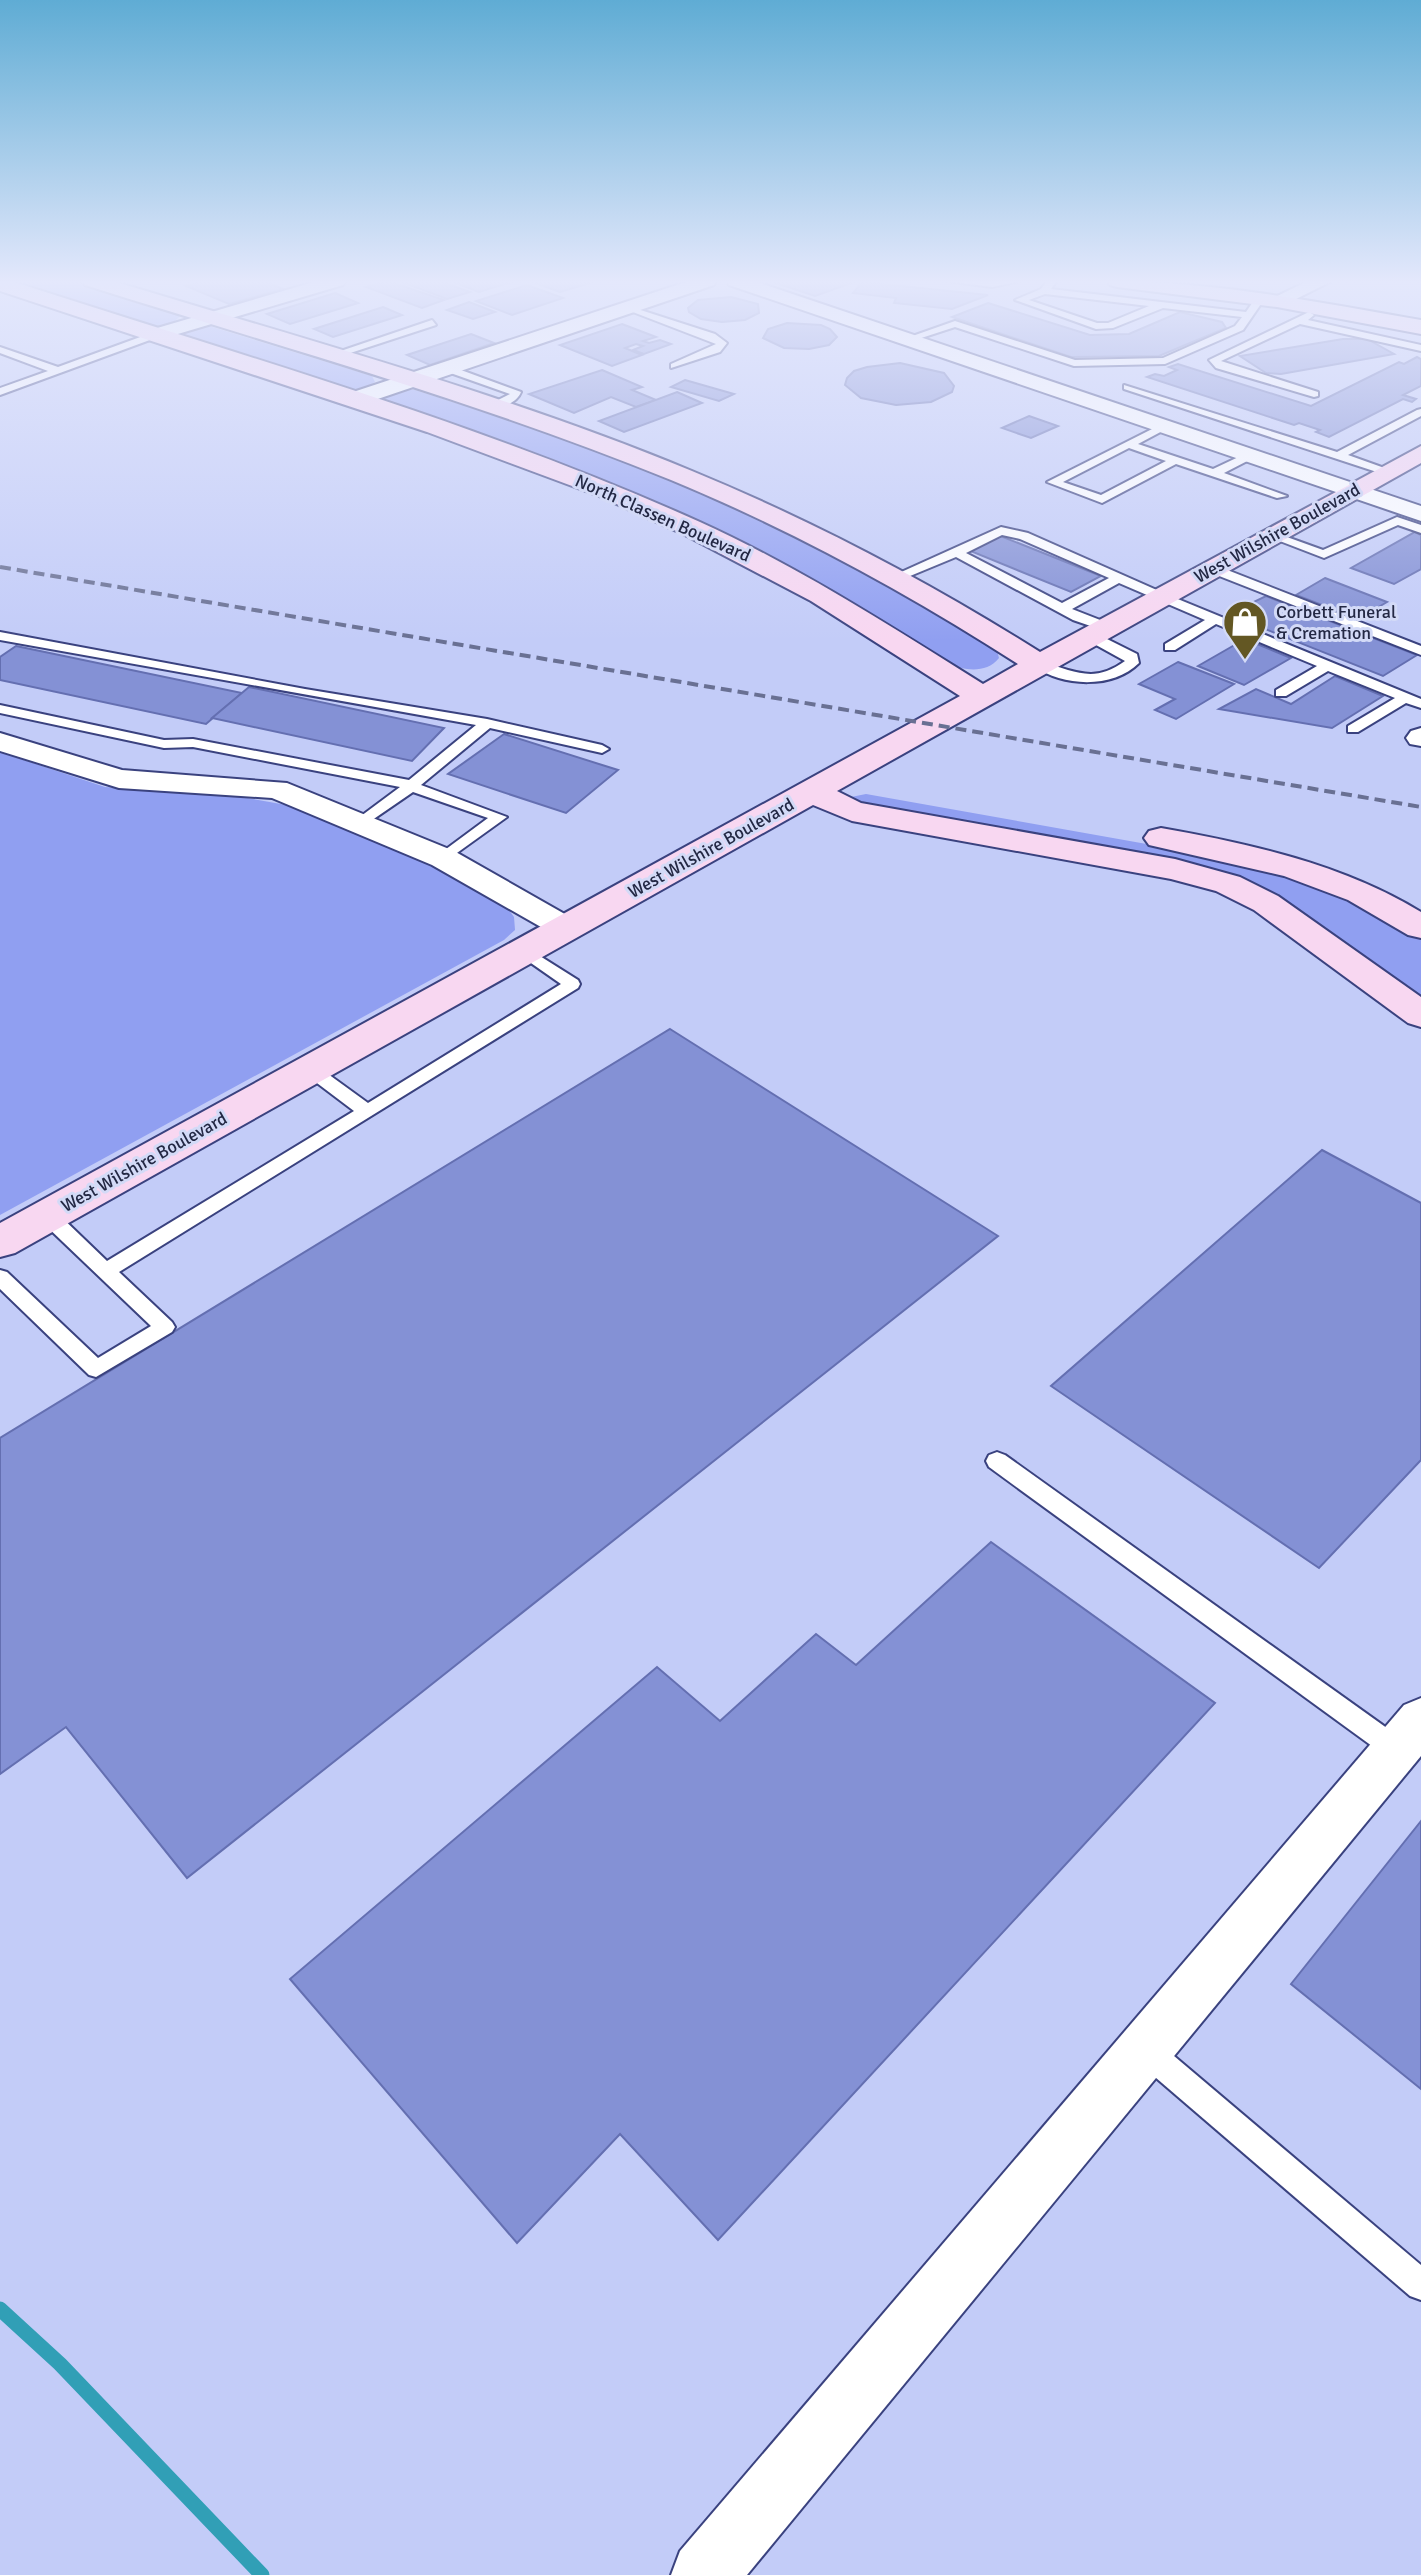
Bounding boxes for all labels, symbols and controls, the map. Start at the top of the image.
street label: North Classen Boulevard [572,469,754,567]
street label: West Wilshire Boulevard [1190,478,1364,588]
shop icon: Corbett Funeral & Cremation [1221,598,1269,661]
place label: Corbett Funeral & Cremation [1276,601,1396,644]
street label: West Wilshire Boulevard [624,793,798,903]
street label: West Wilshire Boulevard [57,1107,231,1217]

